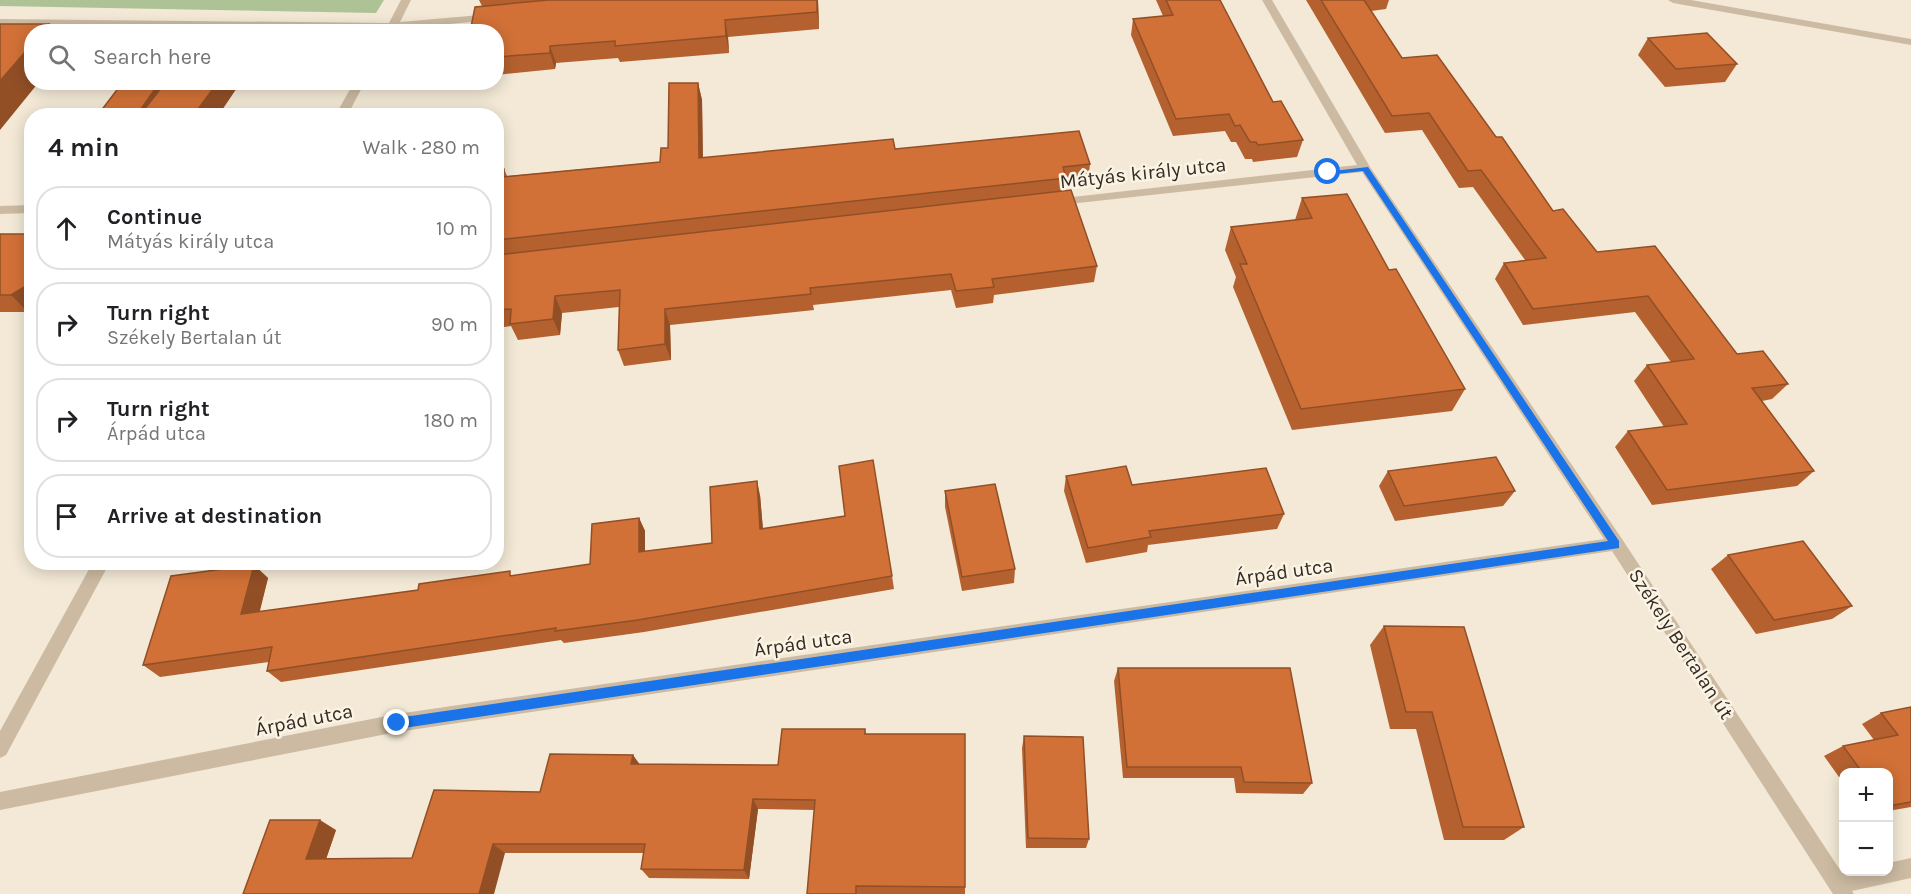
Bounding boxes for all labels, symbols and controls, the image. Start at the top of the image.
search box [24,24,504,90]
icon: search [45,41,78,74]
text: Search here [93,44,211,70]
text: 4 min [48,132,119,163]
text: Walk · 280 m [363,136,480,159]
street label: Mátyás király utca [1059,153,1227,193]
route start [1314,158,1340,184]
text: Continue [107,204,202,230]
icon: ahead [50,212,83,245]
text: 10 m [436,217,478,240]
text: Mátyás király utca [107,230,274,253]
text: Turn right [107,300,210,326]
icon: right [50,308,83,341]
text: 90 m [431,313,478,336]
text: Székely Bertalan út [107,326,282,349]
text: Turn right [107,396,210,422]
icon: right [50,404,83,437]
text: 180 m [424,409,478,432]
text: Árpád utca [107,422,206,445]
icon: arrive [50,500,83,533]
text: Arrive at destination [107,503,322,529]
street label: Árpád utca [1233,553,1335,590]
street label: Székely Bertalan út [1624,565,1738,724]
street label: Árpád utca [752,624,854,661]
street label: Árpád utca [253,698,355,741]
route end [383,709,409,735]
map controls [1839,768,1893,876]
button: + [1839,768,1893,822]
button: − [1839,822,1893,876]

